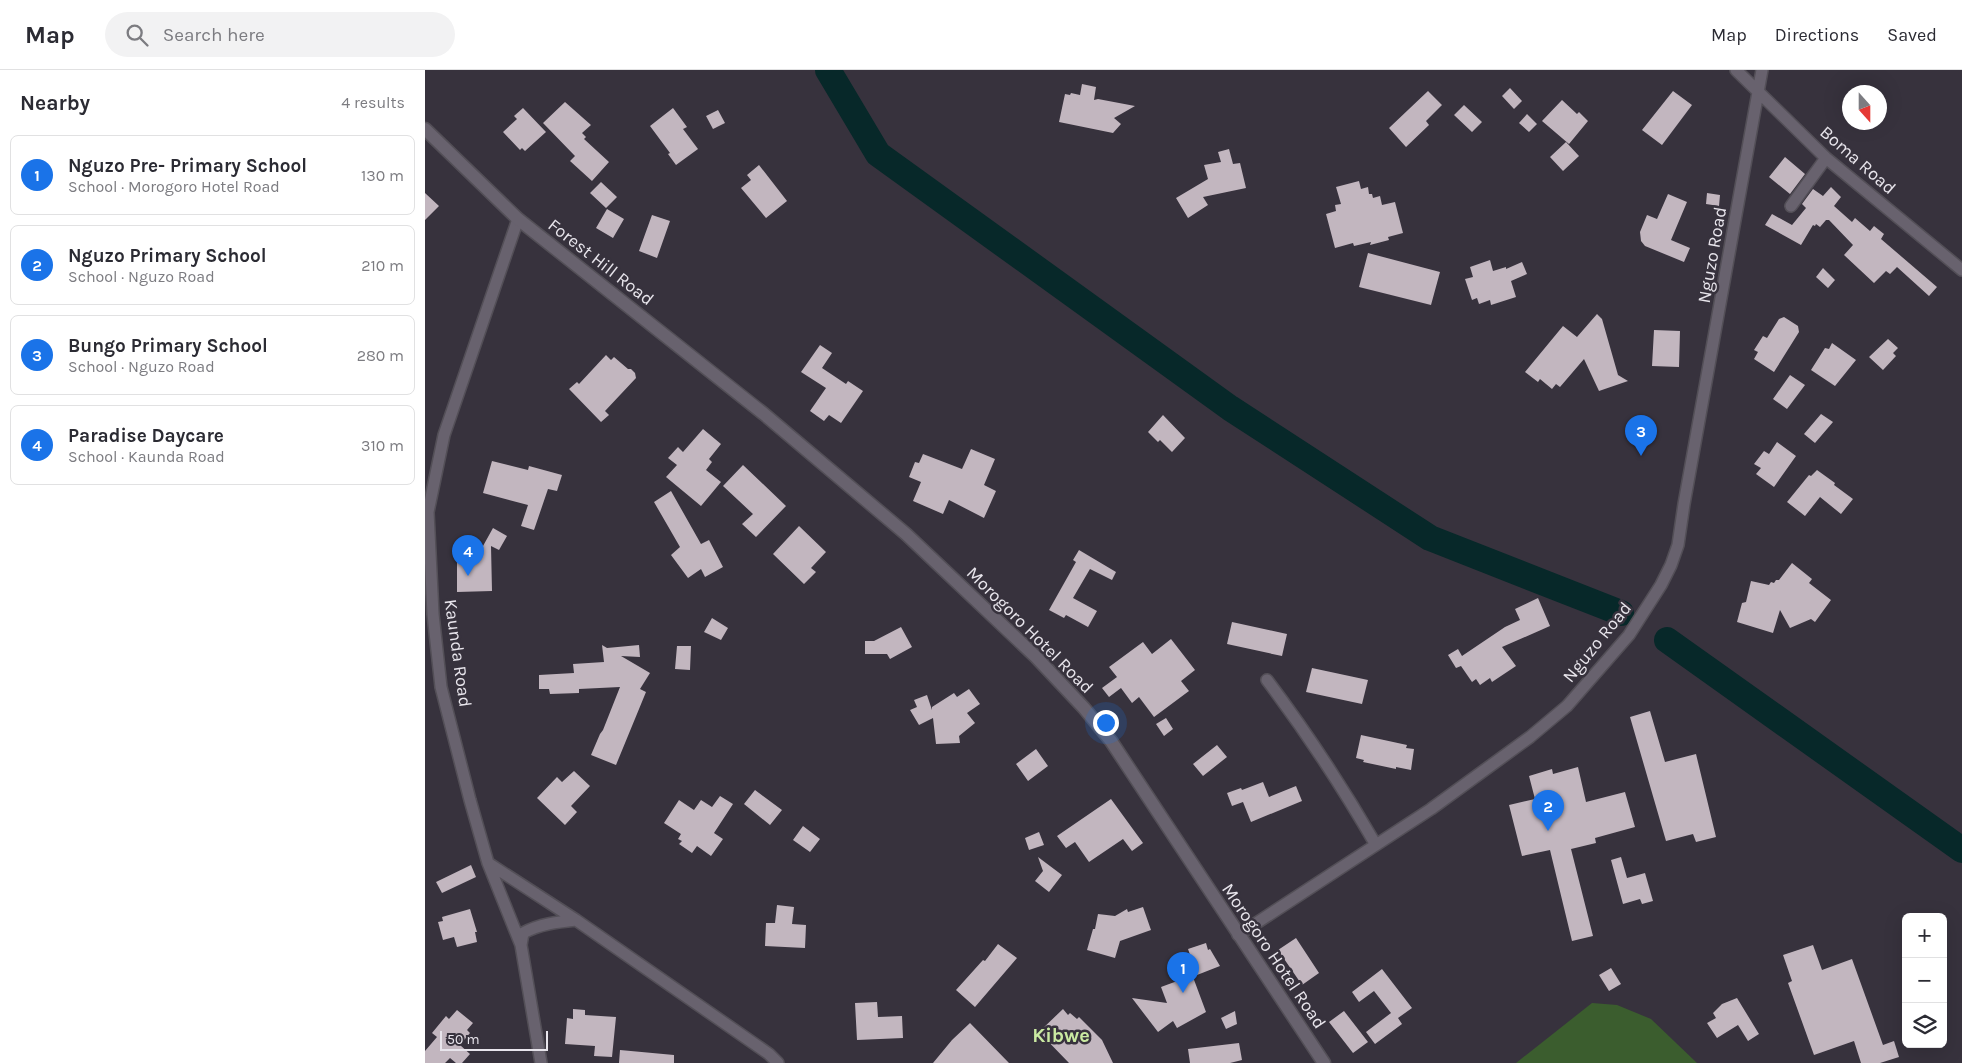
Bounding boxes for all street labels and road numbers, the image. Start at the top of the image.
street label: Boma Road [1816,121,1900,199]
street label: Nguzo Road [1693,205,1731,305]
street label: Forest Hill Road [544,214,658,310]
street label: Morogoro Hotel Road [962,562,1098,698]
street label: Nguzo Road [1558,597,1636,687]
street label: Kaunda Road [440,598,476,708]
street label: Morogoro Hotel Road [1217,879,1331,1033]

